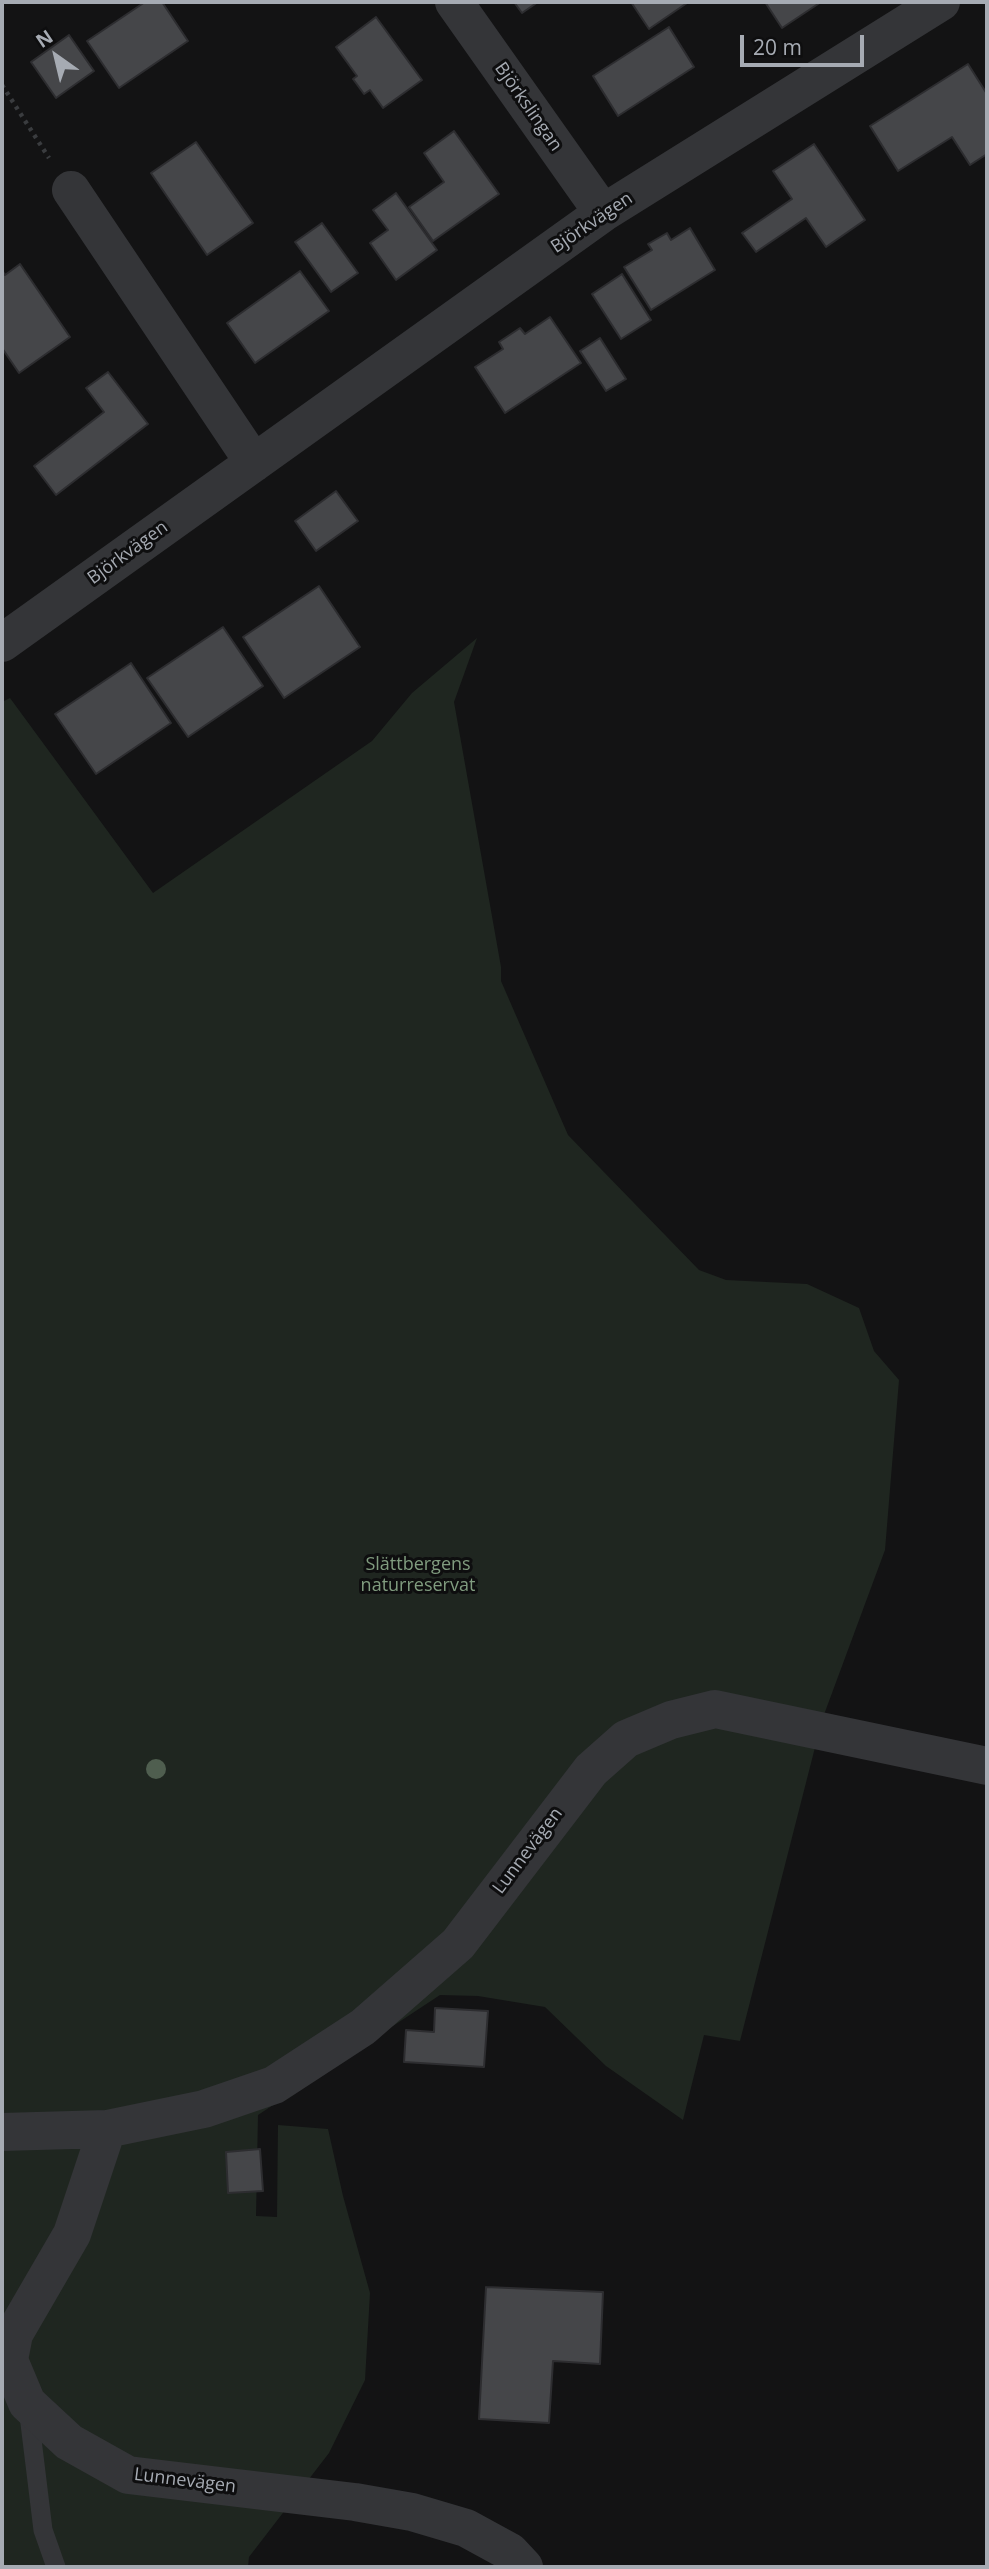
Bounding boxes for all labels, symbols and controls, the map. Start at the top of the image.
north arrow [21,21,91,91]
scale bar [744,21,868,65]
text: N [31,23,58,54]
text: 20 m [753,33,802,61]
street label: Björkslingan [490,58,566,156]
street label: Björkvägen [547,188,637,258]
street label: Björkvägen [84,517,172,589]
park label: Slättbergens naturreservat [361,1554,475,1596]
street label: Lunnevägen [489,1804,567,1898]
street label: Lunnevägen [133,2464,237,2498]

